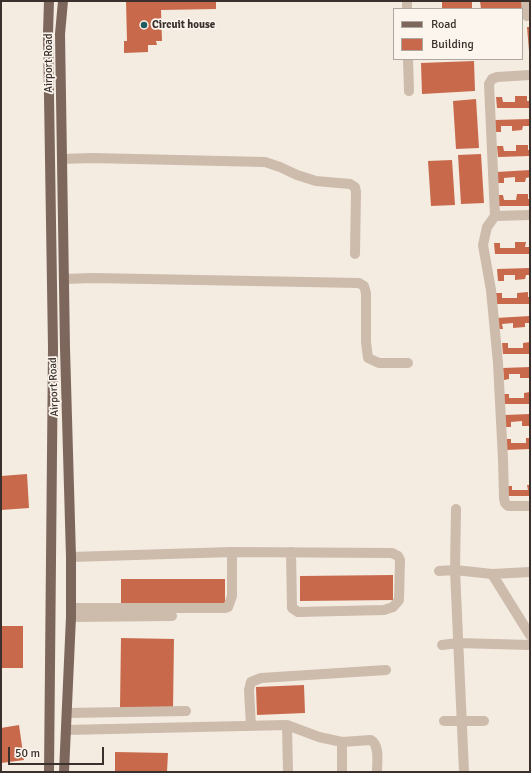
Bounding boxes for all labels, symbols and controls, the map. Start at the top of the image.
legend [393,8,523,60]
text: Road [431,17,457,32]
place label: Circuit house [152,18,215,32]
marker: Circuit house [139,20,149,30]
street label: Airport Road [42,33,56,93]
text: Building [431,37,474,52]
street label: Airport Road [46,357,62,417]
scale bar [10,739,106,765]
text: 50 m [15,746,40,761]

